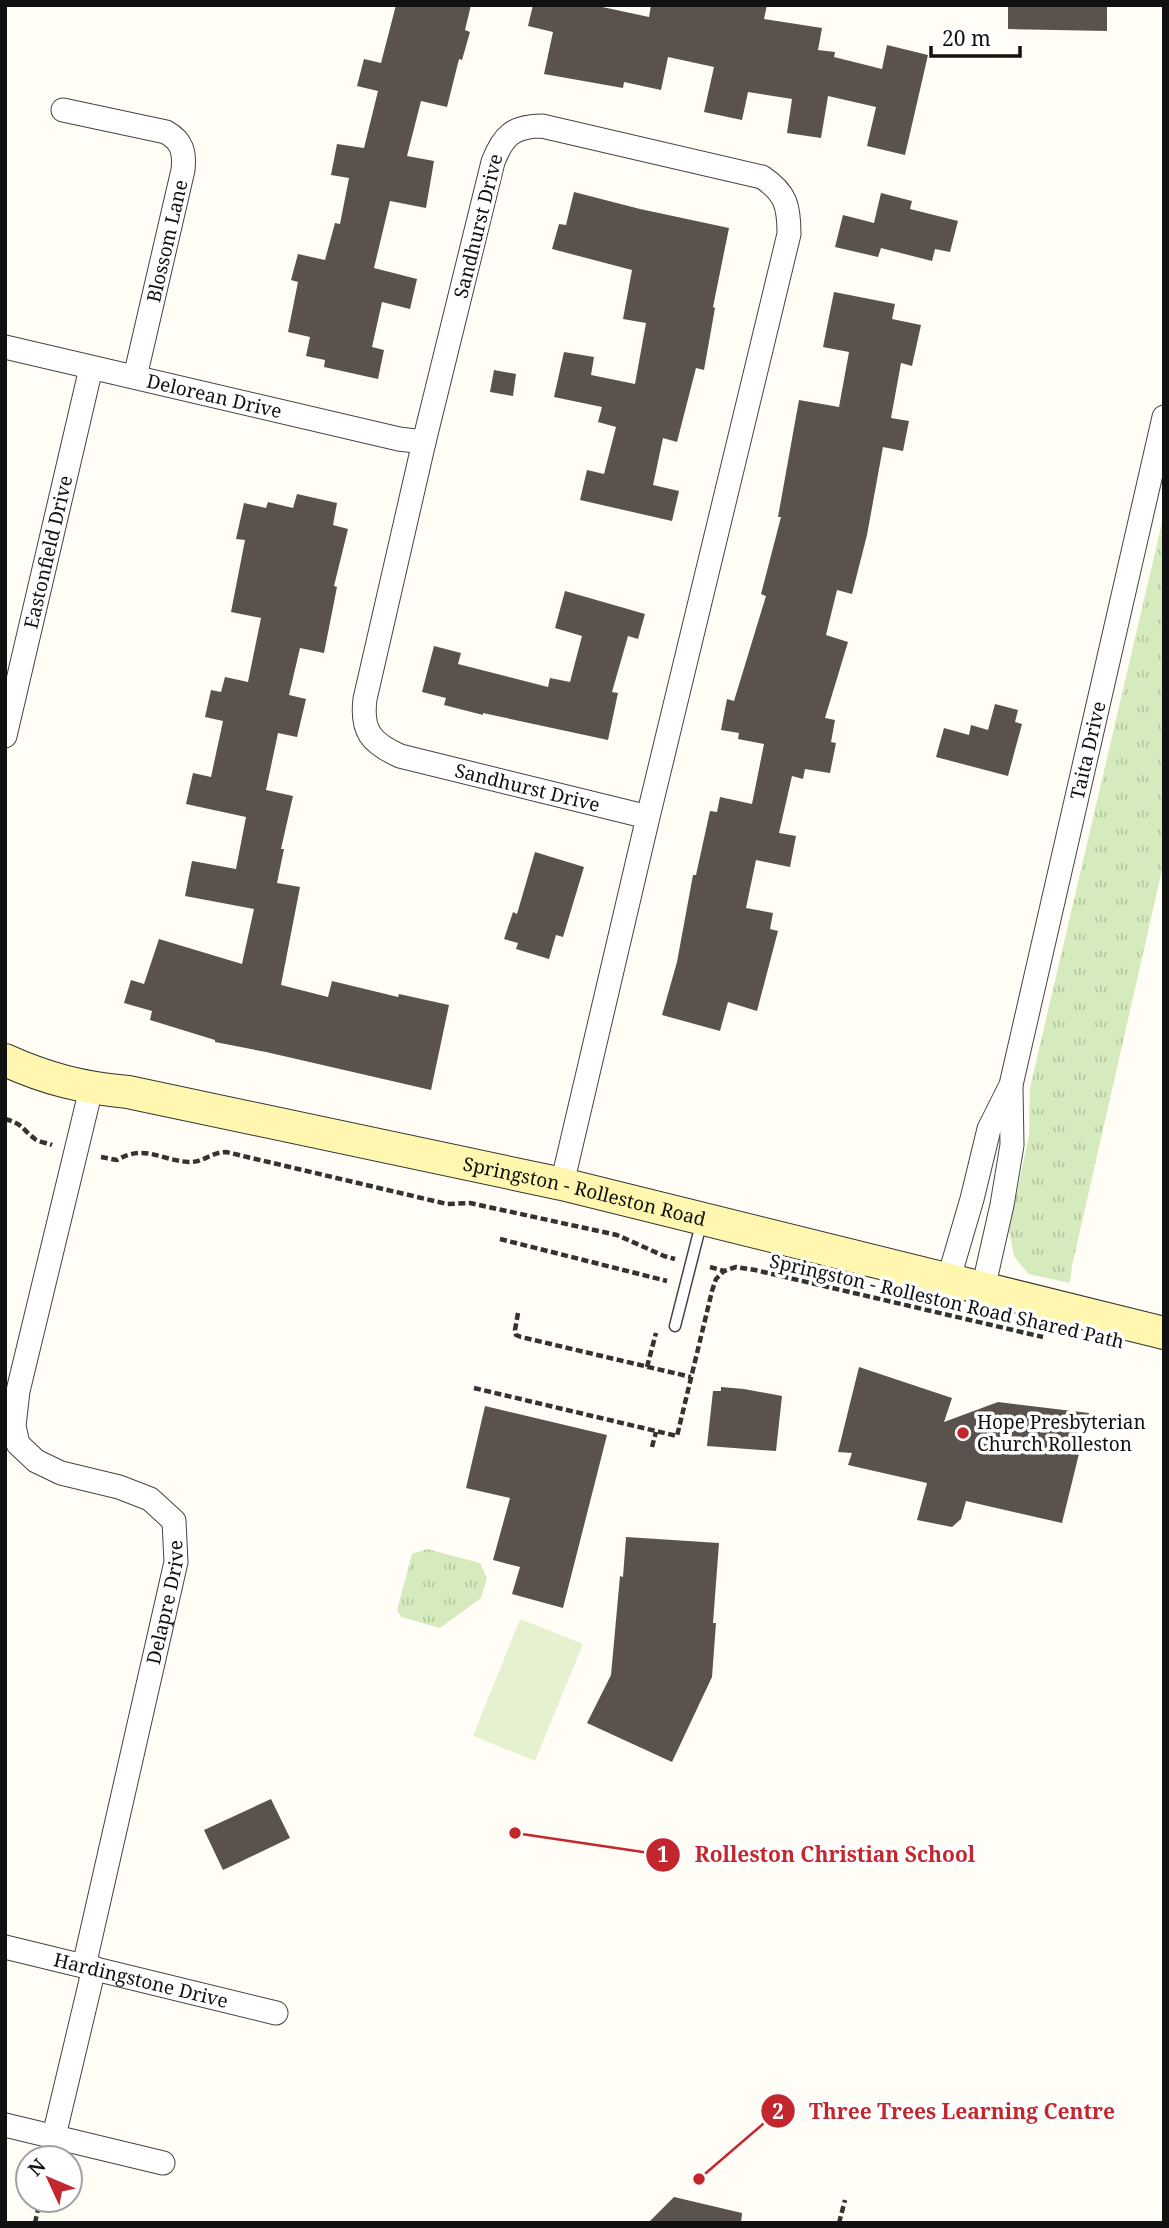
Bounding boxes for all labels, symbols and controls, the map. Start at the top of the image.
scale bar [931,14,1020,58]
text: 20 m [942,24,991,52]
street label: Sandhurst Drive [447,151,509,301]
street label: Blossom Lane [140,177,194,305]
street label: Delorean Drive [144,368,285,424]
street label: Eastonfield Drive [18,473,78,631]
street label: Taita Drive [1064,699,1112,802]
street label: Sandhurst Drive [452,757,603,818]
street label: Springston - Rolleston Road [461,1150,709,1232]
street label: Springston - Rolleston Road Shared Path [767,1248,1127,1354]
place label: Hope Presbyterian Church Rolleston [977,1409,1146,1457]
marker: Hope Presbyterian Church Rolleston [955,1425,971,1441]
street label: Delapre Drive [140,1540,189,1667]
callout: Rolleston Christian School [646,1834,989,1876]
text: 1 [657,1840,669,1868]
text: Rolleston Christian School [695,1840,976,1868]
street label: Hardingstone Drive [51,1946,231,2014]
callout: Three Trees Learning Centre [760,2090,1129,2132]
text: 2 [772,2097,784,2125]
text: Three Trees Learning Centre [809,2097,1115,2125]
north arrow [14,2144,84,2214]
text: N [22,2153,51,2182]

